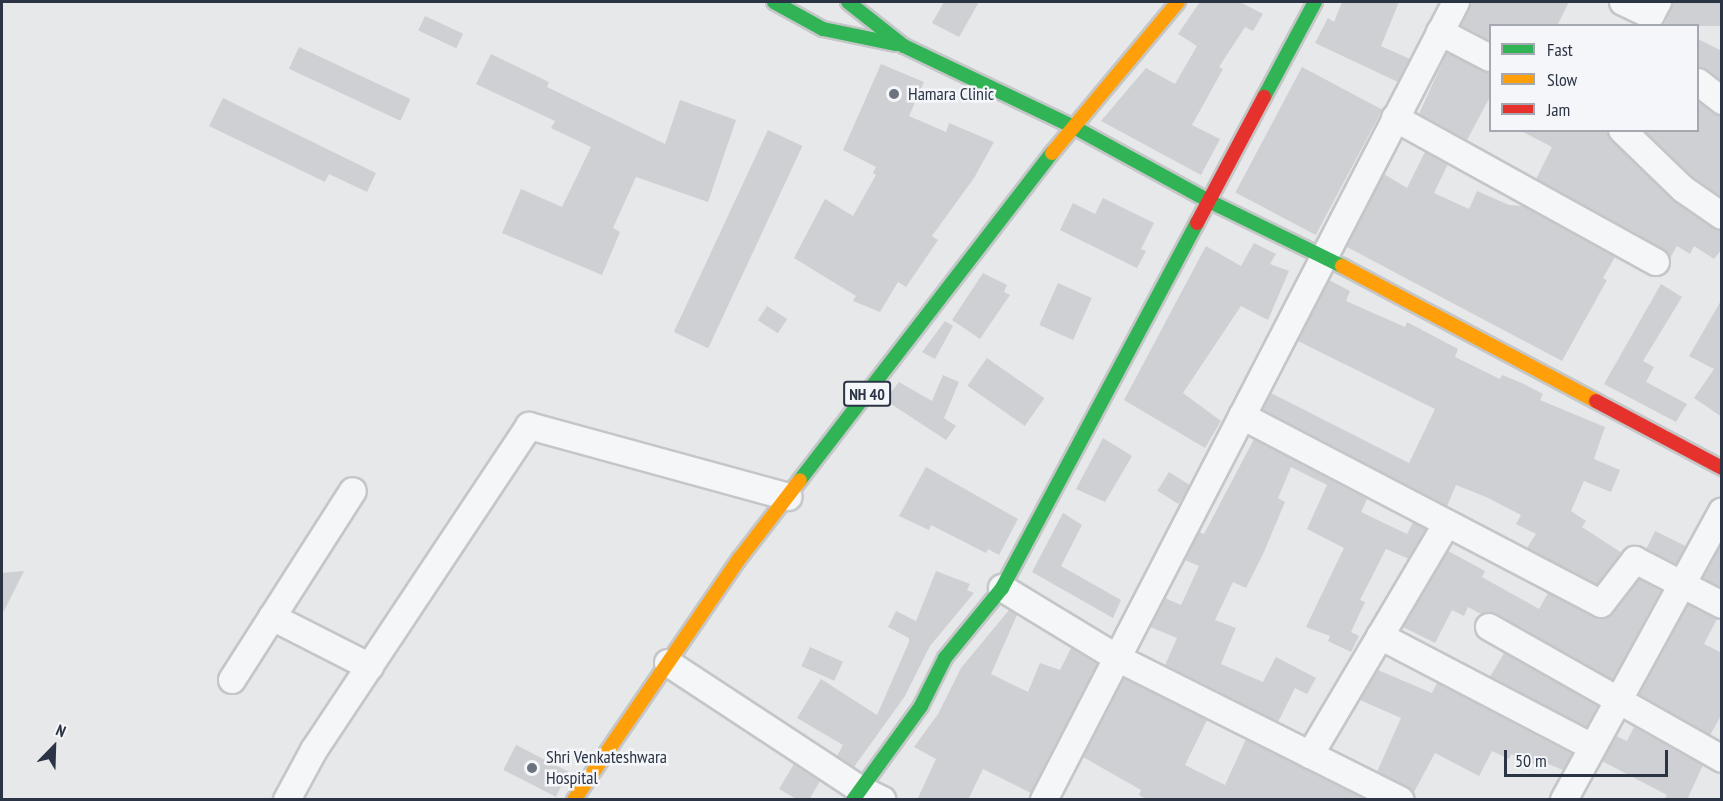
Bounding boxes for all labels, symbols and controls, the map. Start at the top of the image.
legend [1489,24,1699,132]
text: Fast [1547,38,1573,61]
text: Slow [1547,68,1577,91]
place label: Hamara Clinic [908,83,994,105]
marker: Hamara Clinic [885,85,903,103]
text: Jam [1547,98,1570,121]
road number: NH 40 [843,381,891,407]
north arrow [24,717,84,777]
text: N [53,720,69,741]
scale bar [1507,738,1670,776]
place label: Shri Venkateshwara Hospital [546,747,667,789]
text: 50 m [1515,749,1547,772]
marker: Shri Venkateshwara Hospital [523,759,541,777]

